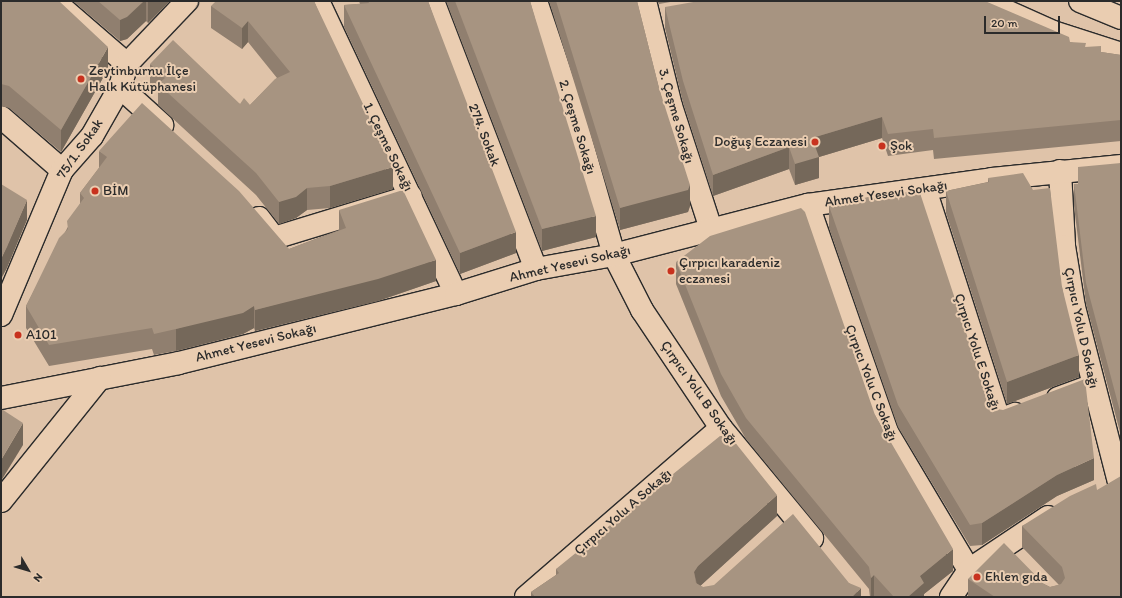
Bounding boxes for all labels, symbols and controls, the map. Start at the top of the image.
scale bar [986,8,1062,34]
text: 20 m [991,16,1018,30]
place label: Zeytinburnu İlçe Halk Kütüphanesi [89,63,196,96]
street label: 3. Çeşme Sokağı [654,67,698,165]
marker: Zeytinburnu İlçe Halk Kütüphanesi [76,74,86,84]
street label: 2. Çeşme Sokağı [555,78,599,176]
street label: 1. Çeşme Sokağı [359,100,417,194]
street label: 274. Sokak [464,101,504,169]
street label: 75/1. Sokak [53,116,107,182]
place label: Doğuş Eczanesi [714,134,807,150]
marker: Doğuş Eczanesi [810,137,820,147]
place label: Şok [890,138,912,154]
marker: Şok [877,141,887,151]
street label: Ahmet Yesevi Sokağı [824,177,948,211]
place label: BİM [103,183,129,199]
marker: BİM [90,186,100,196]
street label: Ahmet Yesevi Sokağı [508,242,632,286]
place label: Çırpıcı karadeniz eczanesi [679,255,780,288]
marker: Çırpıcı karadeniz eczanesi [666,266,676,276]
street label: Çırpıcı Yolu D Sokağı [1060,266,1102,390]
street label: Çırpıcı Yolu E Sokağı [950,292,1004,412]
street label: Ahmet Yesevi Sokağı [194,320,318,366]
street label: Çırpıcı Yolu C Sokağı [841,323,901,443]
place label: A101 [26,327,57,343]
marker: A101 [13,330,23,340]
street label: Çırpıcı Yolu B Sokağı [657,338,741,448]
street label: Çırpıcı Yolu A Sokağı [571,465,675,559]
north arrow [8,550,48,590]
place label: Ehlen gıda [985,569,1048,585]
text: N [30,571,45,585]
marker: Ehlen gıda [972,572,982,582]

